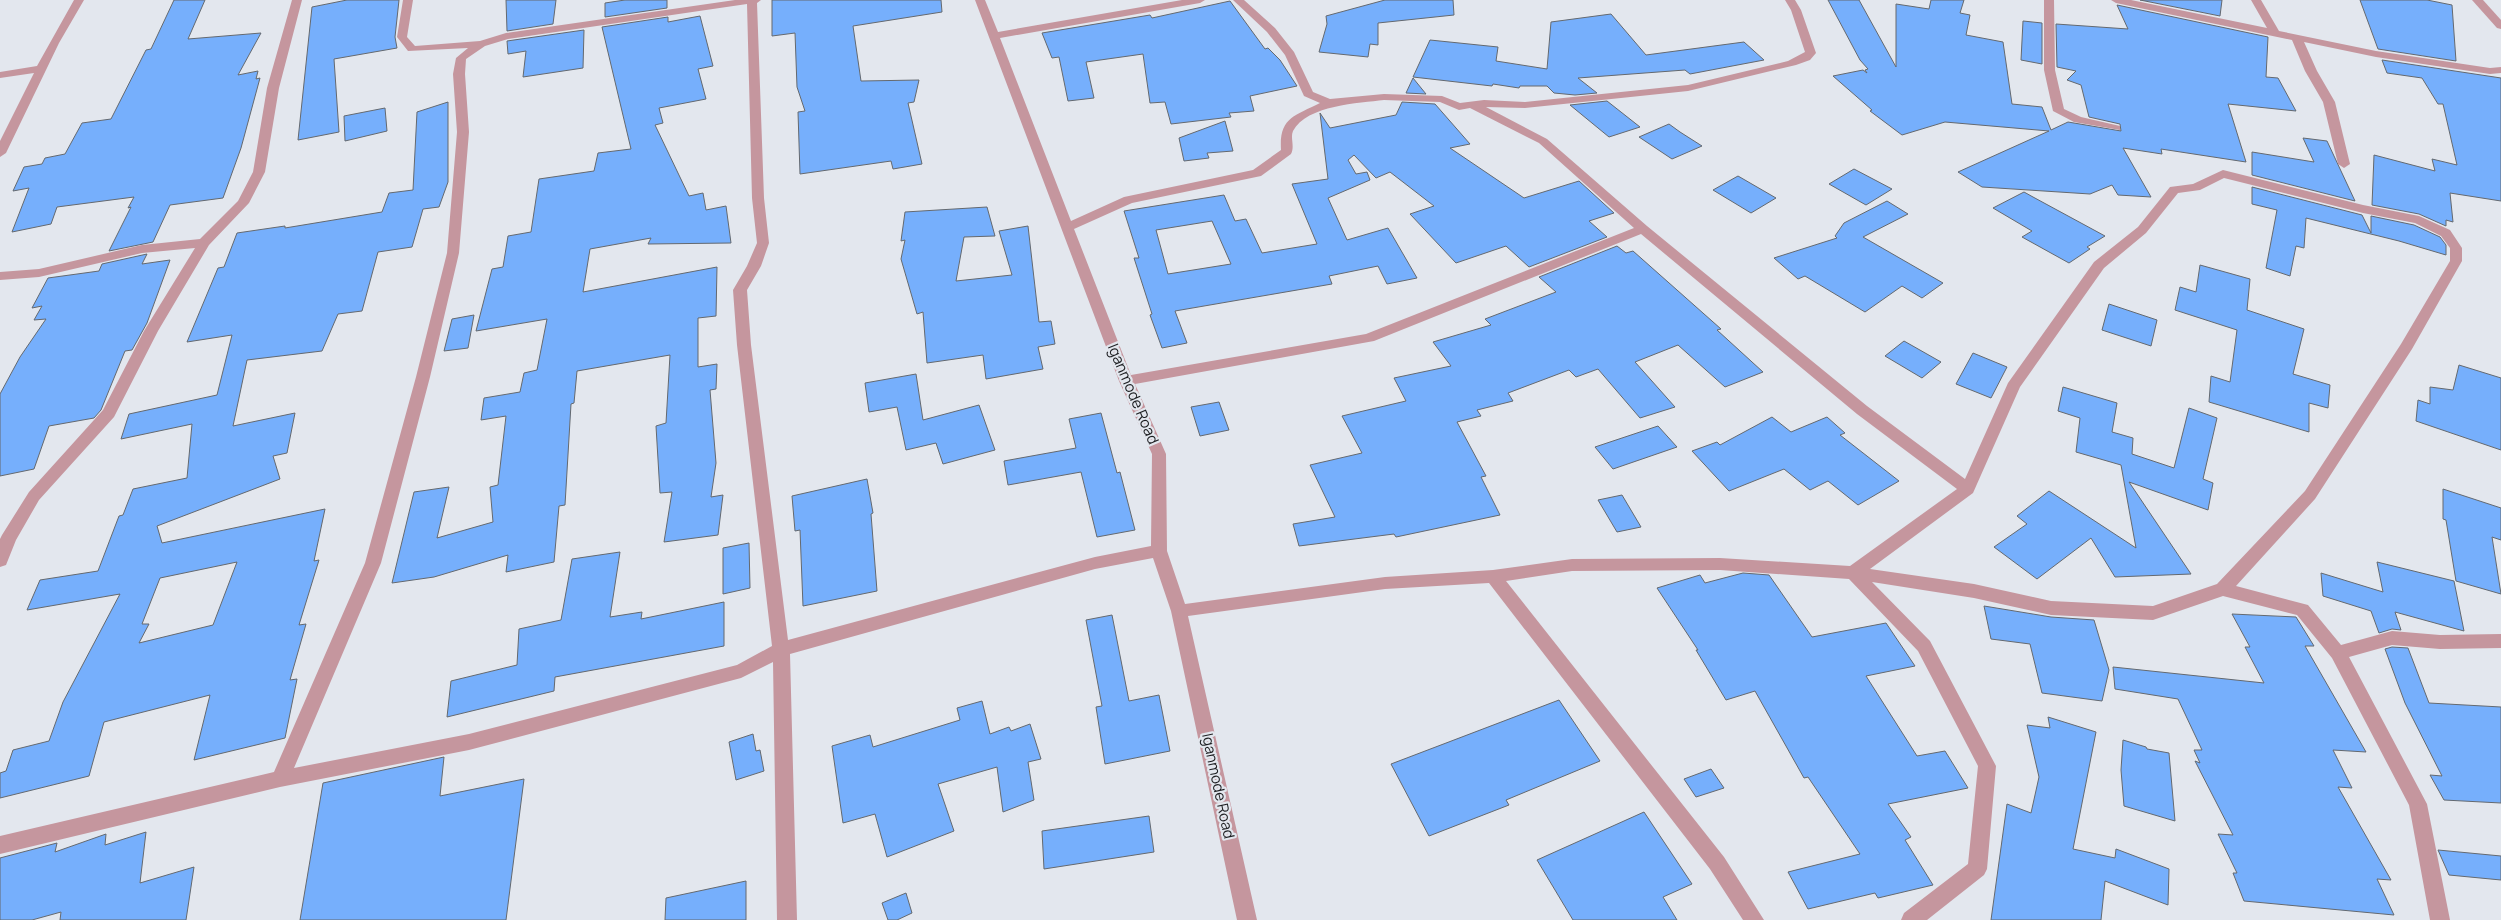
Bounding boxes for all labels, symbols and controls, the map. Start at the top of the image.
street label: Iganmode Road [1103,340,1164,447]
street label: Iganmode Road [1197,731,1240,841]

